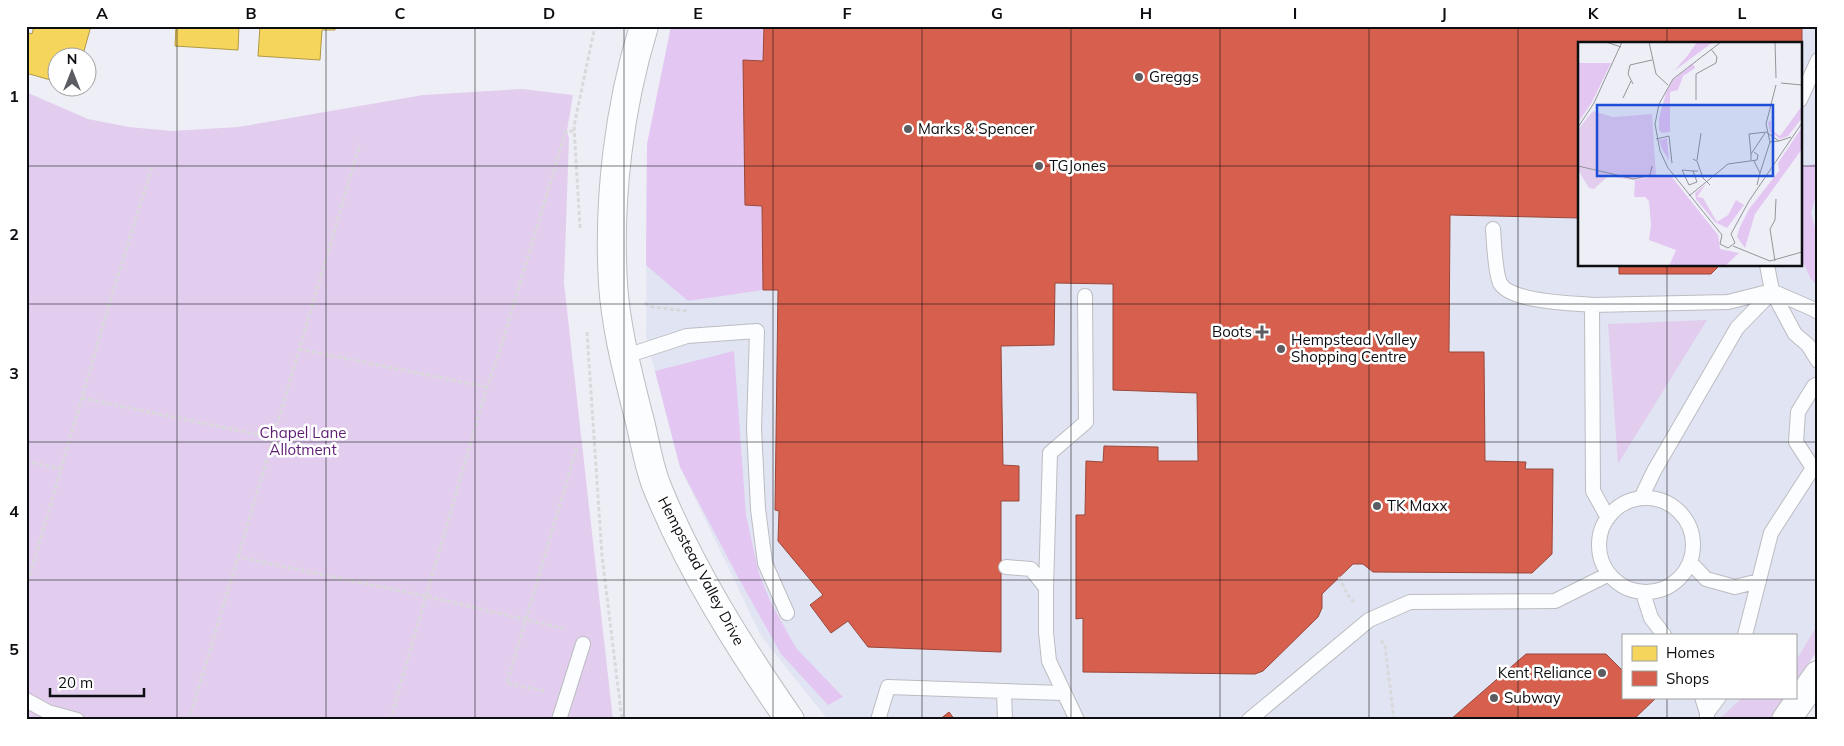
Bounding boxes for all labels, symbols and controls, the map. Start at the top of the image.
text: A [96,3,108,23]
text: B [245,3,257,23]
text: C [395,3,406,23]
text: D [543,3,555,23]
text: E [693,3,703,23]
text: F [842,3,852,23]
text: G [991,3,1003,23]
text: H [1140,3,1152,23]
text: I [1293,3,1297,23]
text: J [1441,3,1447,23]
text: K [1588,3,1600,23]
text: L [1738,3,1747,23]
inset map [1578,42,1802,266]
north arrow [48,48,98,98]
text: N [67,50,77,68]
place label: Greggs [1149,67,1199,86]
marker: Greggs [1133,71,1145,83]
text: 1 [9,86,19,106]
place label: Marks & Spencer [918,119,1035,138]
marker: Marks & Spencer [902,123,914,135]
place label: TGJones [1049,156,1106,175]
marker: TGJones [1033,160,1045,172]
text: 2 [9,224,19,244]
place label: Boots [1212,322,1252,341]
marker: Boots [1256,326,1268,338]
place label: Hempstead Valley Shopping Centre [1291,330,1417,366]
marker: Hempstead Valley Shopping Centre [1275,343,1287,355]
text: 3 [9,363,19,383]
park label: Chapel Lane Allotment [260,423,346,459]
street label: Hempstead Valley Drive [654,493,749,649]
place label: TK Maxx [1387,496,1447,515]
marker: TK Maxx [1371,500,1383,512]
text: 4 [9,501,19,521]
legend [1622,634,1796,698]
text: 5 [9,639,19,659]
text: Homes [1666,643,1715,662]
place label: Kent Reliance [1498,663,1592,682]
scale bar [50,666,144,698]
marker: Kent Reliance [1596,667,1608,679]
text: Shops [1666,669,1709,688]
text: 20 m [58,673,93,692]
place label: Subway [1504,688,1561,707]
marker: Subway [1488,692,1500,704]

